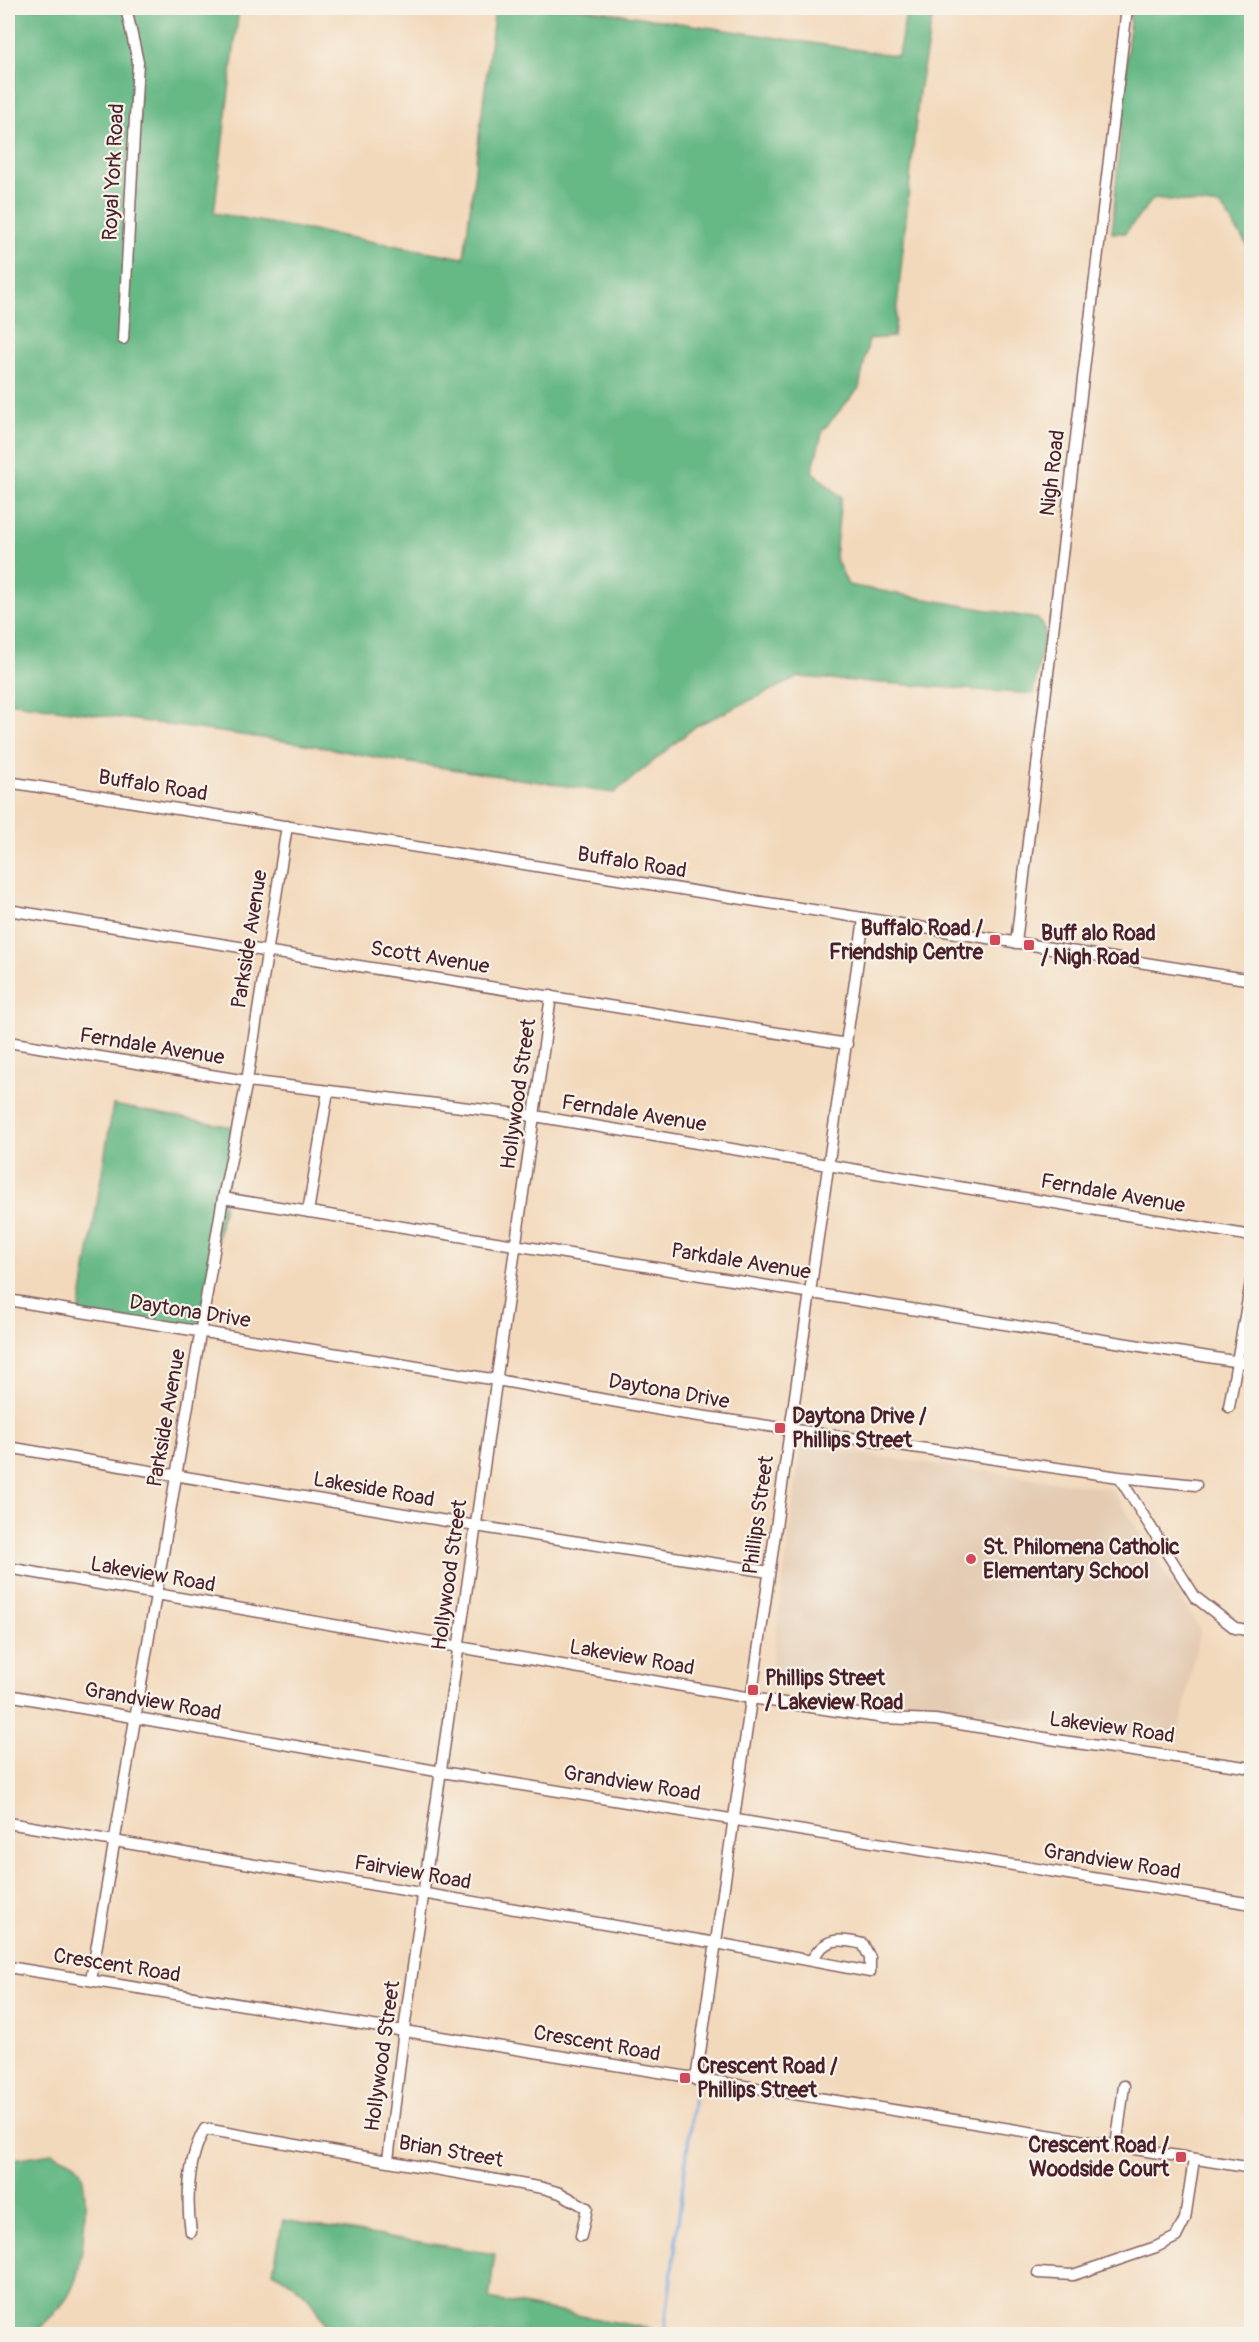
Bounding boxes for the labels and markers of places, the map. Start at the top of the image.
place label: Buffalo Road / Friendship Centre [829,915,984,966]
place label: Buff alo Road / Nigh Road [1041,920,1156,971]
marker: Buffalo Road / Friendship Centre [988,933,1002,947]
marker: Buff alo Road / Nigh Road [1022,938,1036,952]
place label: Daytona Drive / Phillips Street [792,1403,927,1454]
marker: Daytona Drive / Phillips Street [773,1421,787,1435]
place label: St. Philomena Catholic Elementary School [983,1534,1180,1585]
marker: St. Philomena Catholic Elementary School [964,1552,978,1566]
place label: Phillips Street / Lakeview Road [765,1665,904,1716]
marker: Phillips Street / Lakeview Road [746,1683,760,1697]
place label: Crescent Road / Phillips Street [697,2053,838,2104]
marker: Crescent Road / Phillips Street [678,2071,692,2085]
place label: Crescent Road / Woodside Court [1028,2132,1170,2183]
marker: Crescent Road / Woodside Court [1174,2150,1188,2164]

